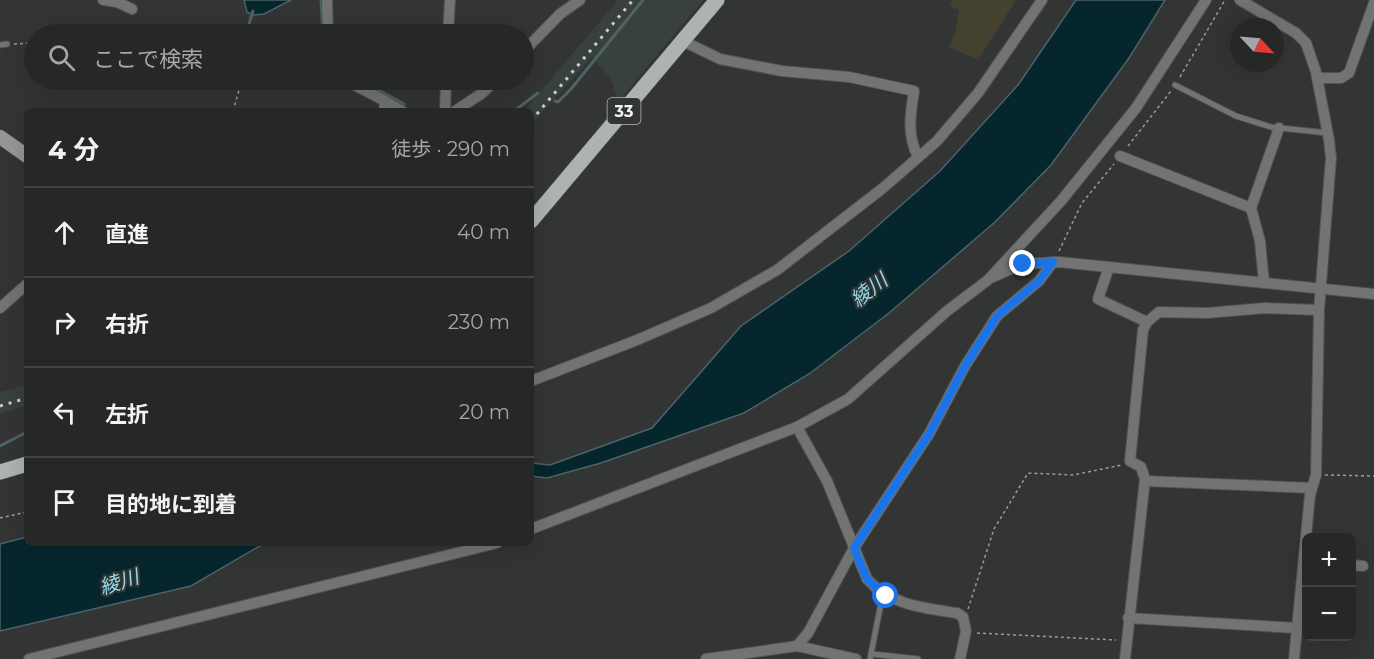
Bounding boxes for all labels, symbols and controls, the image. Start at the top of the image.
north arrow [1230,18,1284,72]
search box [24,24,534,90]
icon: search [45,41,78,74]
text: ここで検索 [93,46,203,73]
road number: 33 [608,98,640,124]
text: 4 分 [48,134,99,166]
text: 徒歩 · 290 m [391,137,510,161]
icon: ahead [48,216,81,249]
text: 40 m [457,220,510,244]
text: 直進 [105,221,149,248]
route end [1009,250,1035,276]
water label: 綾川 [846,267,894,312]
icon: right [48,306,81,339]
text: 230 m [448,310,510,334]
text: 右折 [105,311,149,338]
icon: left [48,396,81,429]
text: 20 m [459,400,510,424]
text: 左折 [105,401,149,428]
icon: arrive [48,486,81,519]
text: 目的地に到着 [105,491,237,518]
map controls [1302,533,1356,641]
button: + [1302,533,1356,587]
water label: 綾川 [96,564,144,600]
route start [872,582,898,608]
button: − [1302,587,1356,641]

